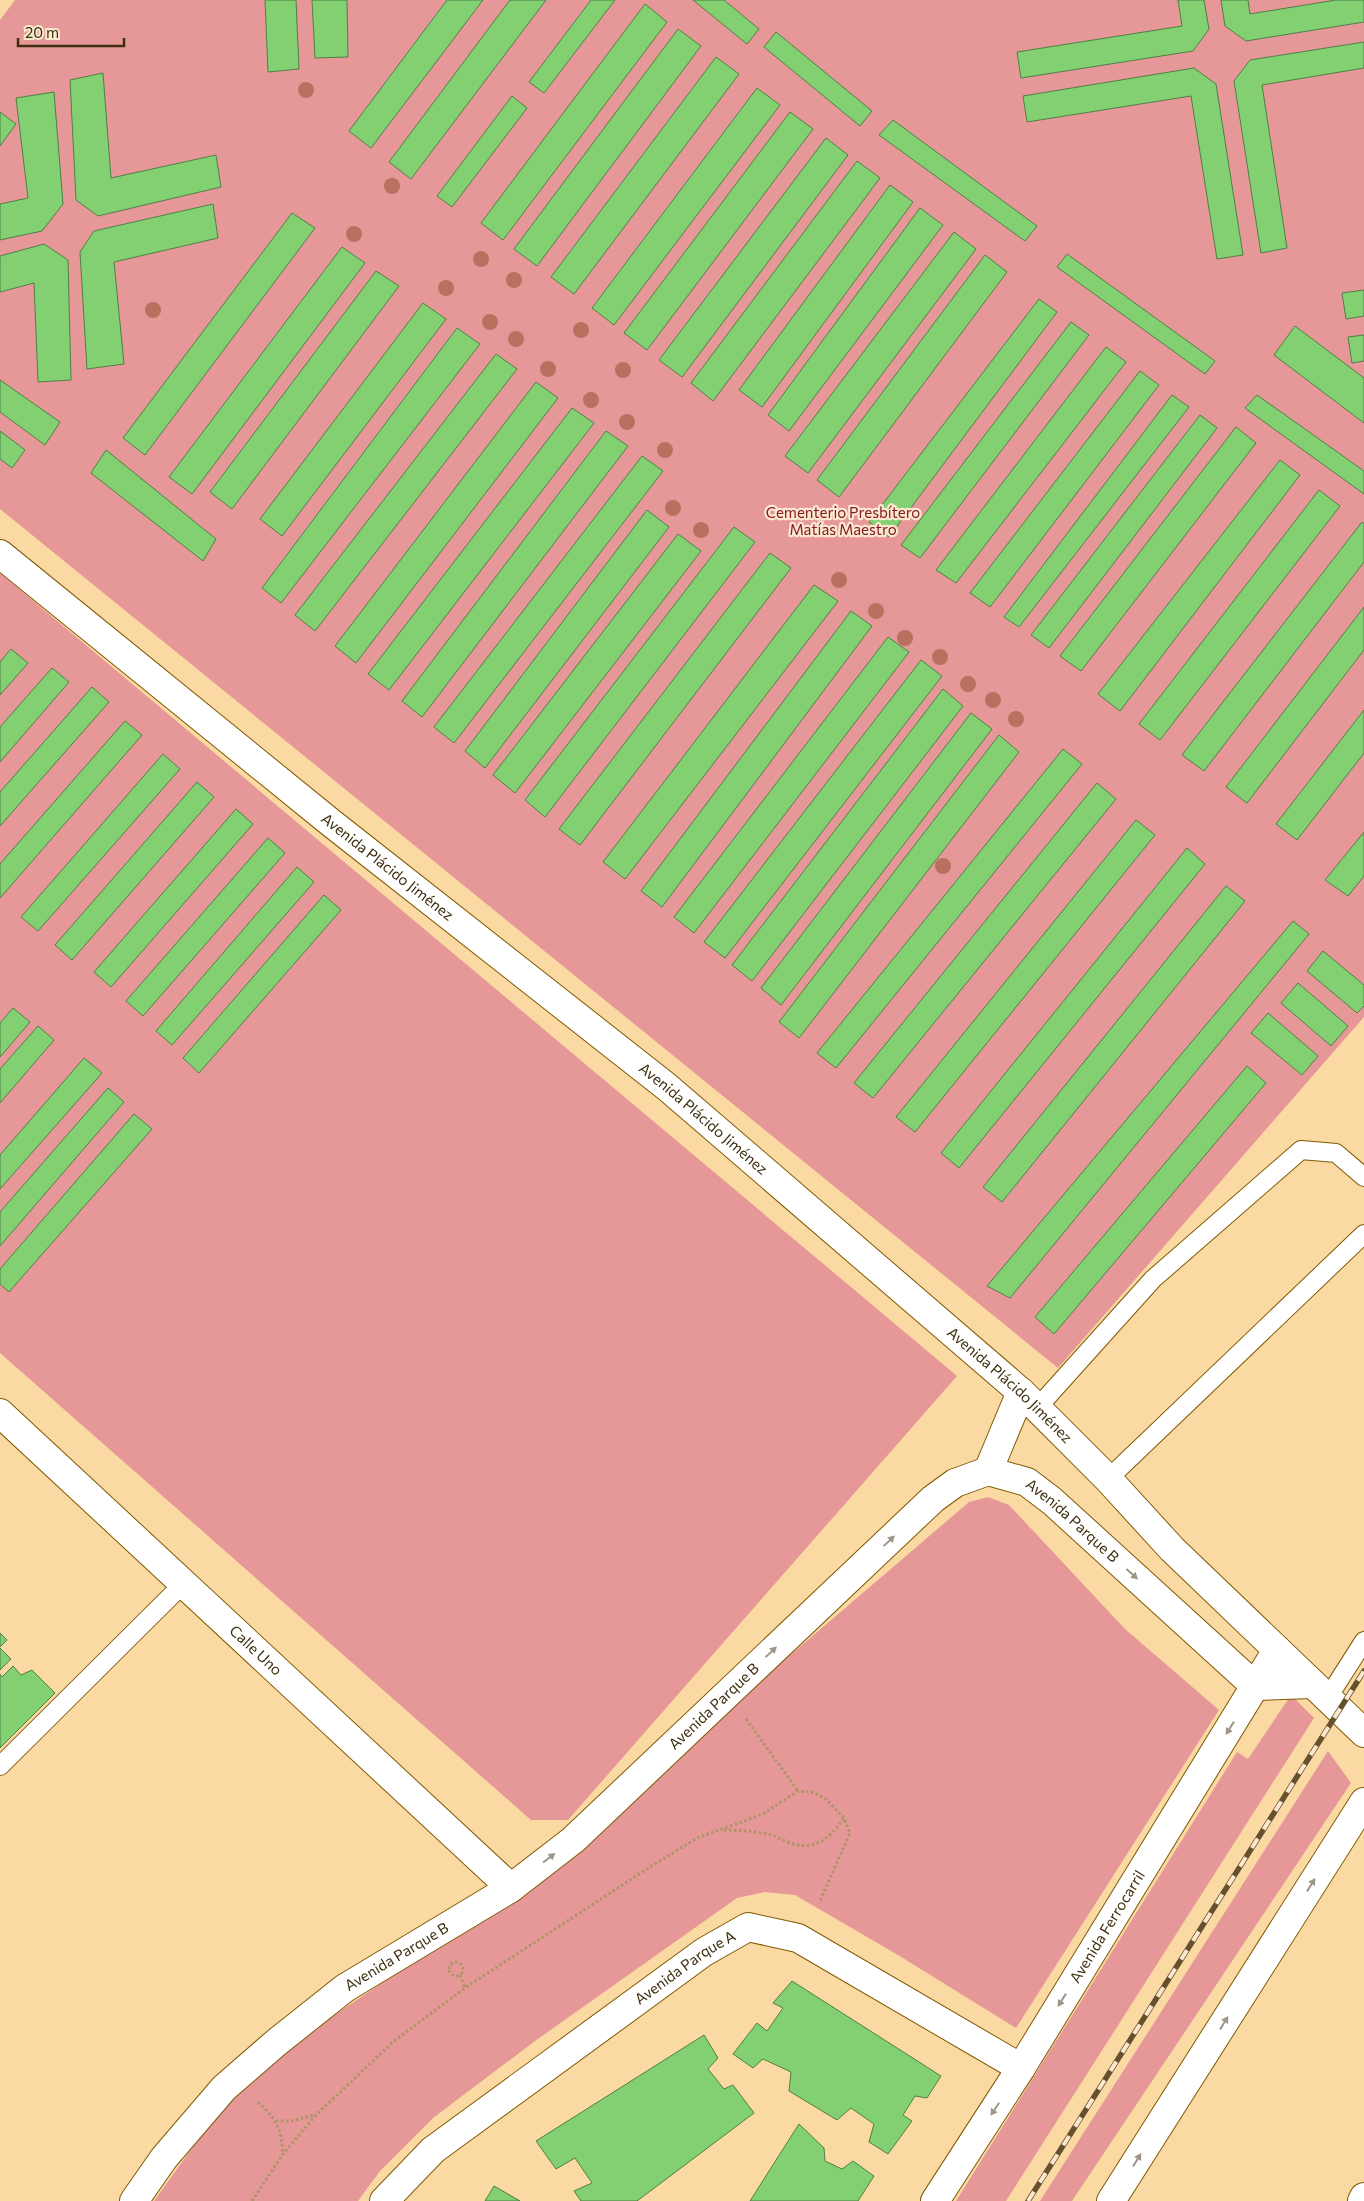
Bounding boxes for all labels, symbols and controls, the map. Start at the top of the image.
scale bar [18,15,124,47]
text: 20 m [25,23,59,41]
park label: Cementerio Presbítero Matías Maestro [766,503,920,538]
street label: Avenida Plácido Jiménez [318,809,458,924]
street label: Avenida Plácido Jiménez [636,1059,772,1178]
street label: Avenida Plácido Jiménez [944,1323,1076,1446]
street label: Avenida Parque B [1023,1474,1123,1566]
one-way arrow [883,1535,895,1547]
one-way arrow [1125,1568,1138,1579]
street label: Calle Uno [226,1621,286,1679]
one-way arrow [765,1646,777,1658]
street label: Avenida Parque B [664,1659,762,1753]
one-way arrow [1225,1721,1234,1734]
one-way arrow [542,1853,556,1863]
street label: Avenida Ferrocarril [1065,1867,1148,1986]
one-way arrow [1306,1879,1316,1892]
street label: Avenida Parque B [341,1918,452,1994]
street label: Avenida Parque A [631,1926,738,2008]
one-way arrow [1058,1994,1067,2007]
one-way arrow [1219,2016,1229,2029]
one-way arrow [990,2102,999,2115]
one-way arrow [1132,2153,1142,2166]

